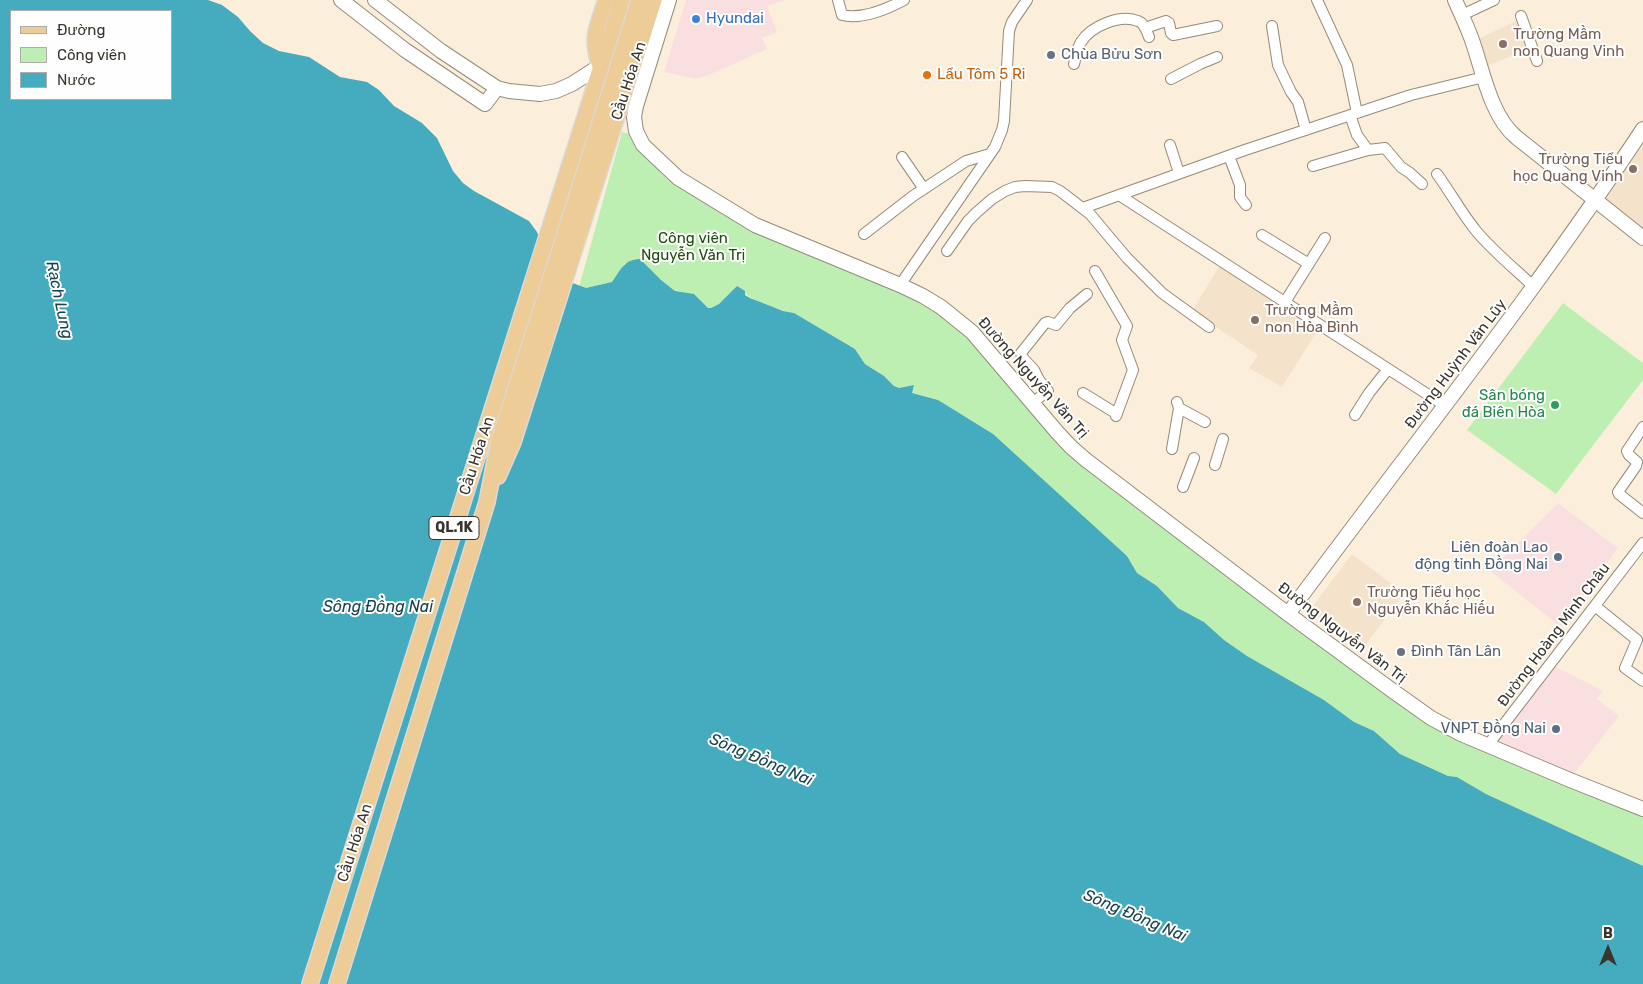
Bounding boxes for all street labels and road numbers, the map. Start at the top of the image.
street label: Cầu Hóa An [608,40,650,122]
street label: Đường Huỳnh Văn Lũy [1401,296,1511,432]
street label: Đường Nguyễn Văn Trị [974,314,1092,442]
street label: Cầu Hóa An [456,415,498,497]
road number: QL.1K [429,516,479,540]
street label: Đường Hoàng Minh Châu [1494,560,1614,710]
street label: Đường Nguyễn Văn Trị [1274,579,1410,687]
street label: Cầu Hóa An [334,802,376,884]

